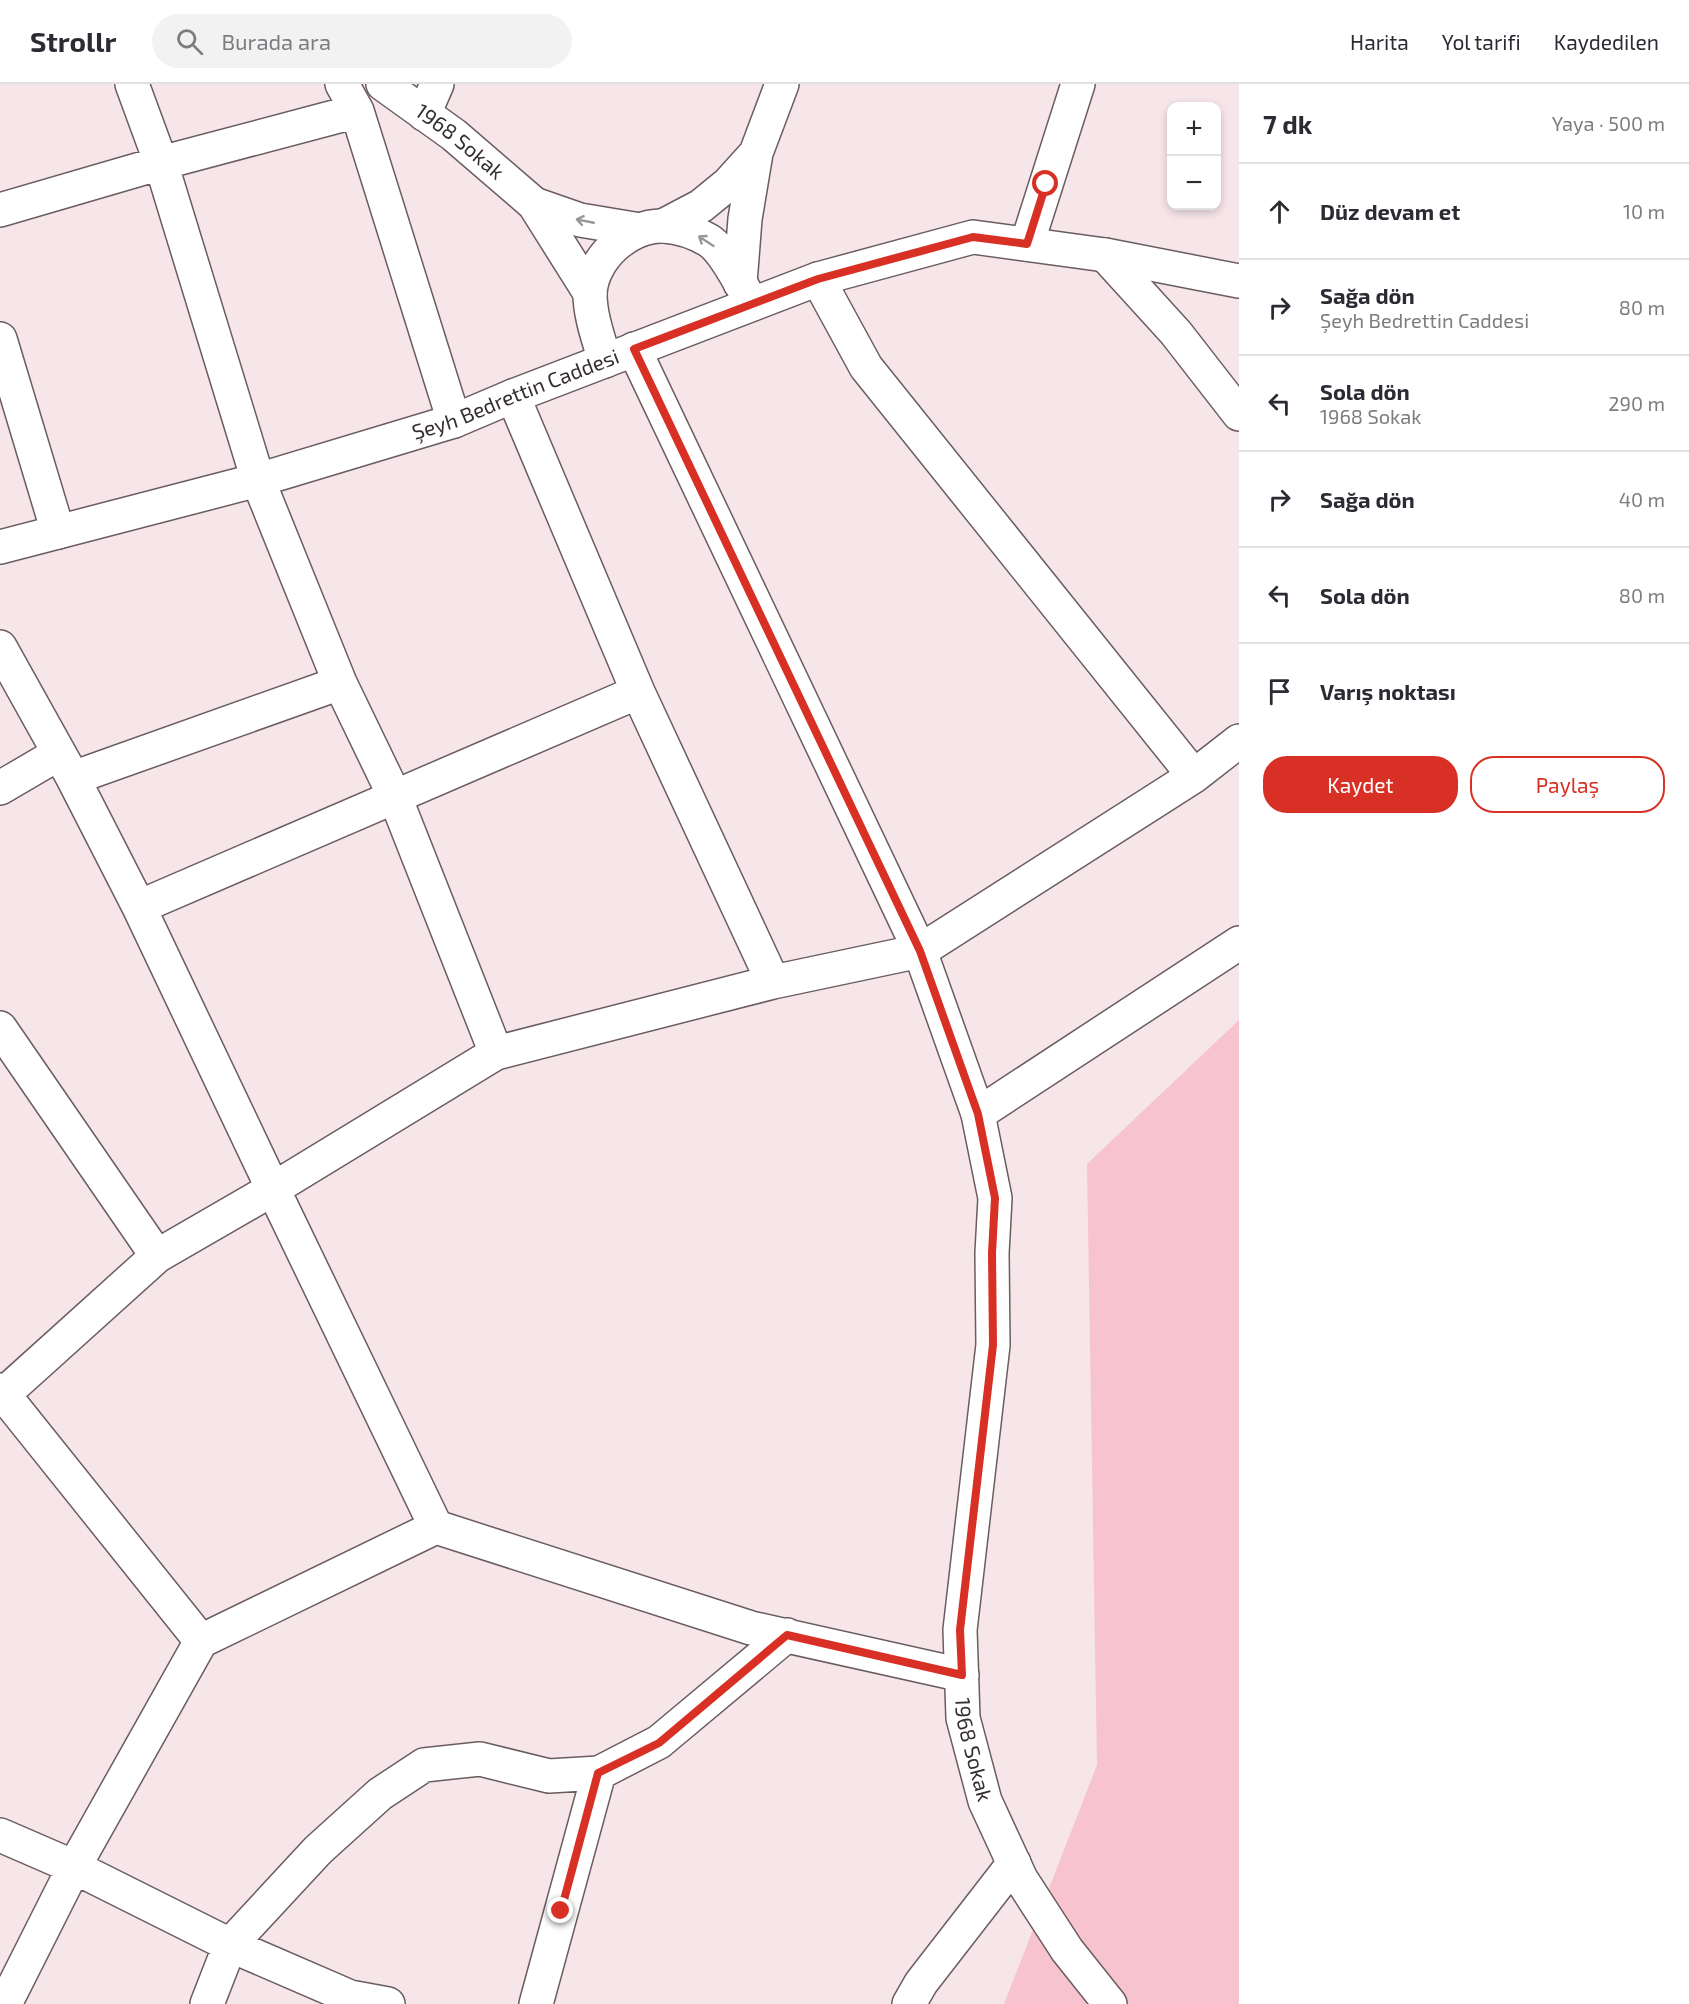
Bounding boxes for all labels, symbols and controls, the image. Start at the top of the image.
search box [152,14,572,68]
text: Strollr [30,24,116,58]
icon: search [173,25,206,58]
text: Burada ara [221,28,331,54]
text: Harita [1350,29,1409,54]
text: Yol tarifi [1442,29,1521,54]
text: Kaydedilen [1554,29,1659,54]
street label: 1968 Sokak [411,98,510,184]
map controls [1167,102,1221,210]
button: + [1167,102,1221,156]
text: 7 dk [1263,108,1312,139]
text: Yaya · 500 m [1552,111,1665,135]
button: − [1167,156,1221,210]
route start [1032,170,1058,196]
icon: ahead [1263,195,1296,228]
text: Düz devam et [1320,198,1460,224]
text: 10 m [1623,199,1665,223]
one-way arrow [576,215,596,226]
one-way arrow [698,234,715,246]
text: Sağa dön [1320,282,1415,308]
icon: right [1263,291,1296,324]
text: 80 m [1619,295,1665,319]
text: Şeyh Bedrettin Caddesi [1320,308,1529,332]
street label: Şeyh Bedrettin Caddesi [409,343,622,446]
text: Sola dön [1320,378,1410,404]
icon: left [1263,387,1296,420]
text: 290 m [1608,391,1665,415]
text: 1968 Sokak [1320,404,1421,428]
icon: right [1263,483,1296,516]
text: Sağa dön [1320,486,1415,512]
text: 40 m [1619,487,1665,511]
icon: left [1263,579,1296,612]
text: Sola dön [1320,582,1410,608]
text: 80 m [1619,583,1665,607]
icon: arrive [1263,675,1296,708]
text: Varış noktası [1320,678,1456,704]
button: Kaydet [1263,756,1458,813]
button: Paylaş [1470,756,1665,813]
street label: 1968 Sokak [951,1697,999,1804]
route end [547,1897,573,1923]

